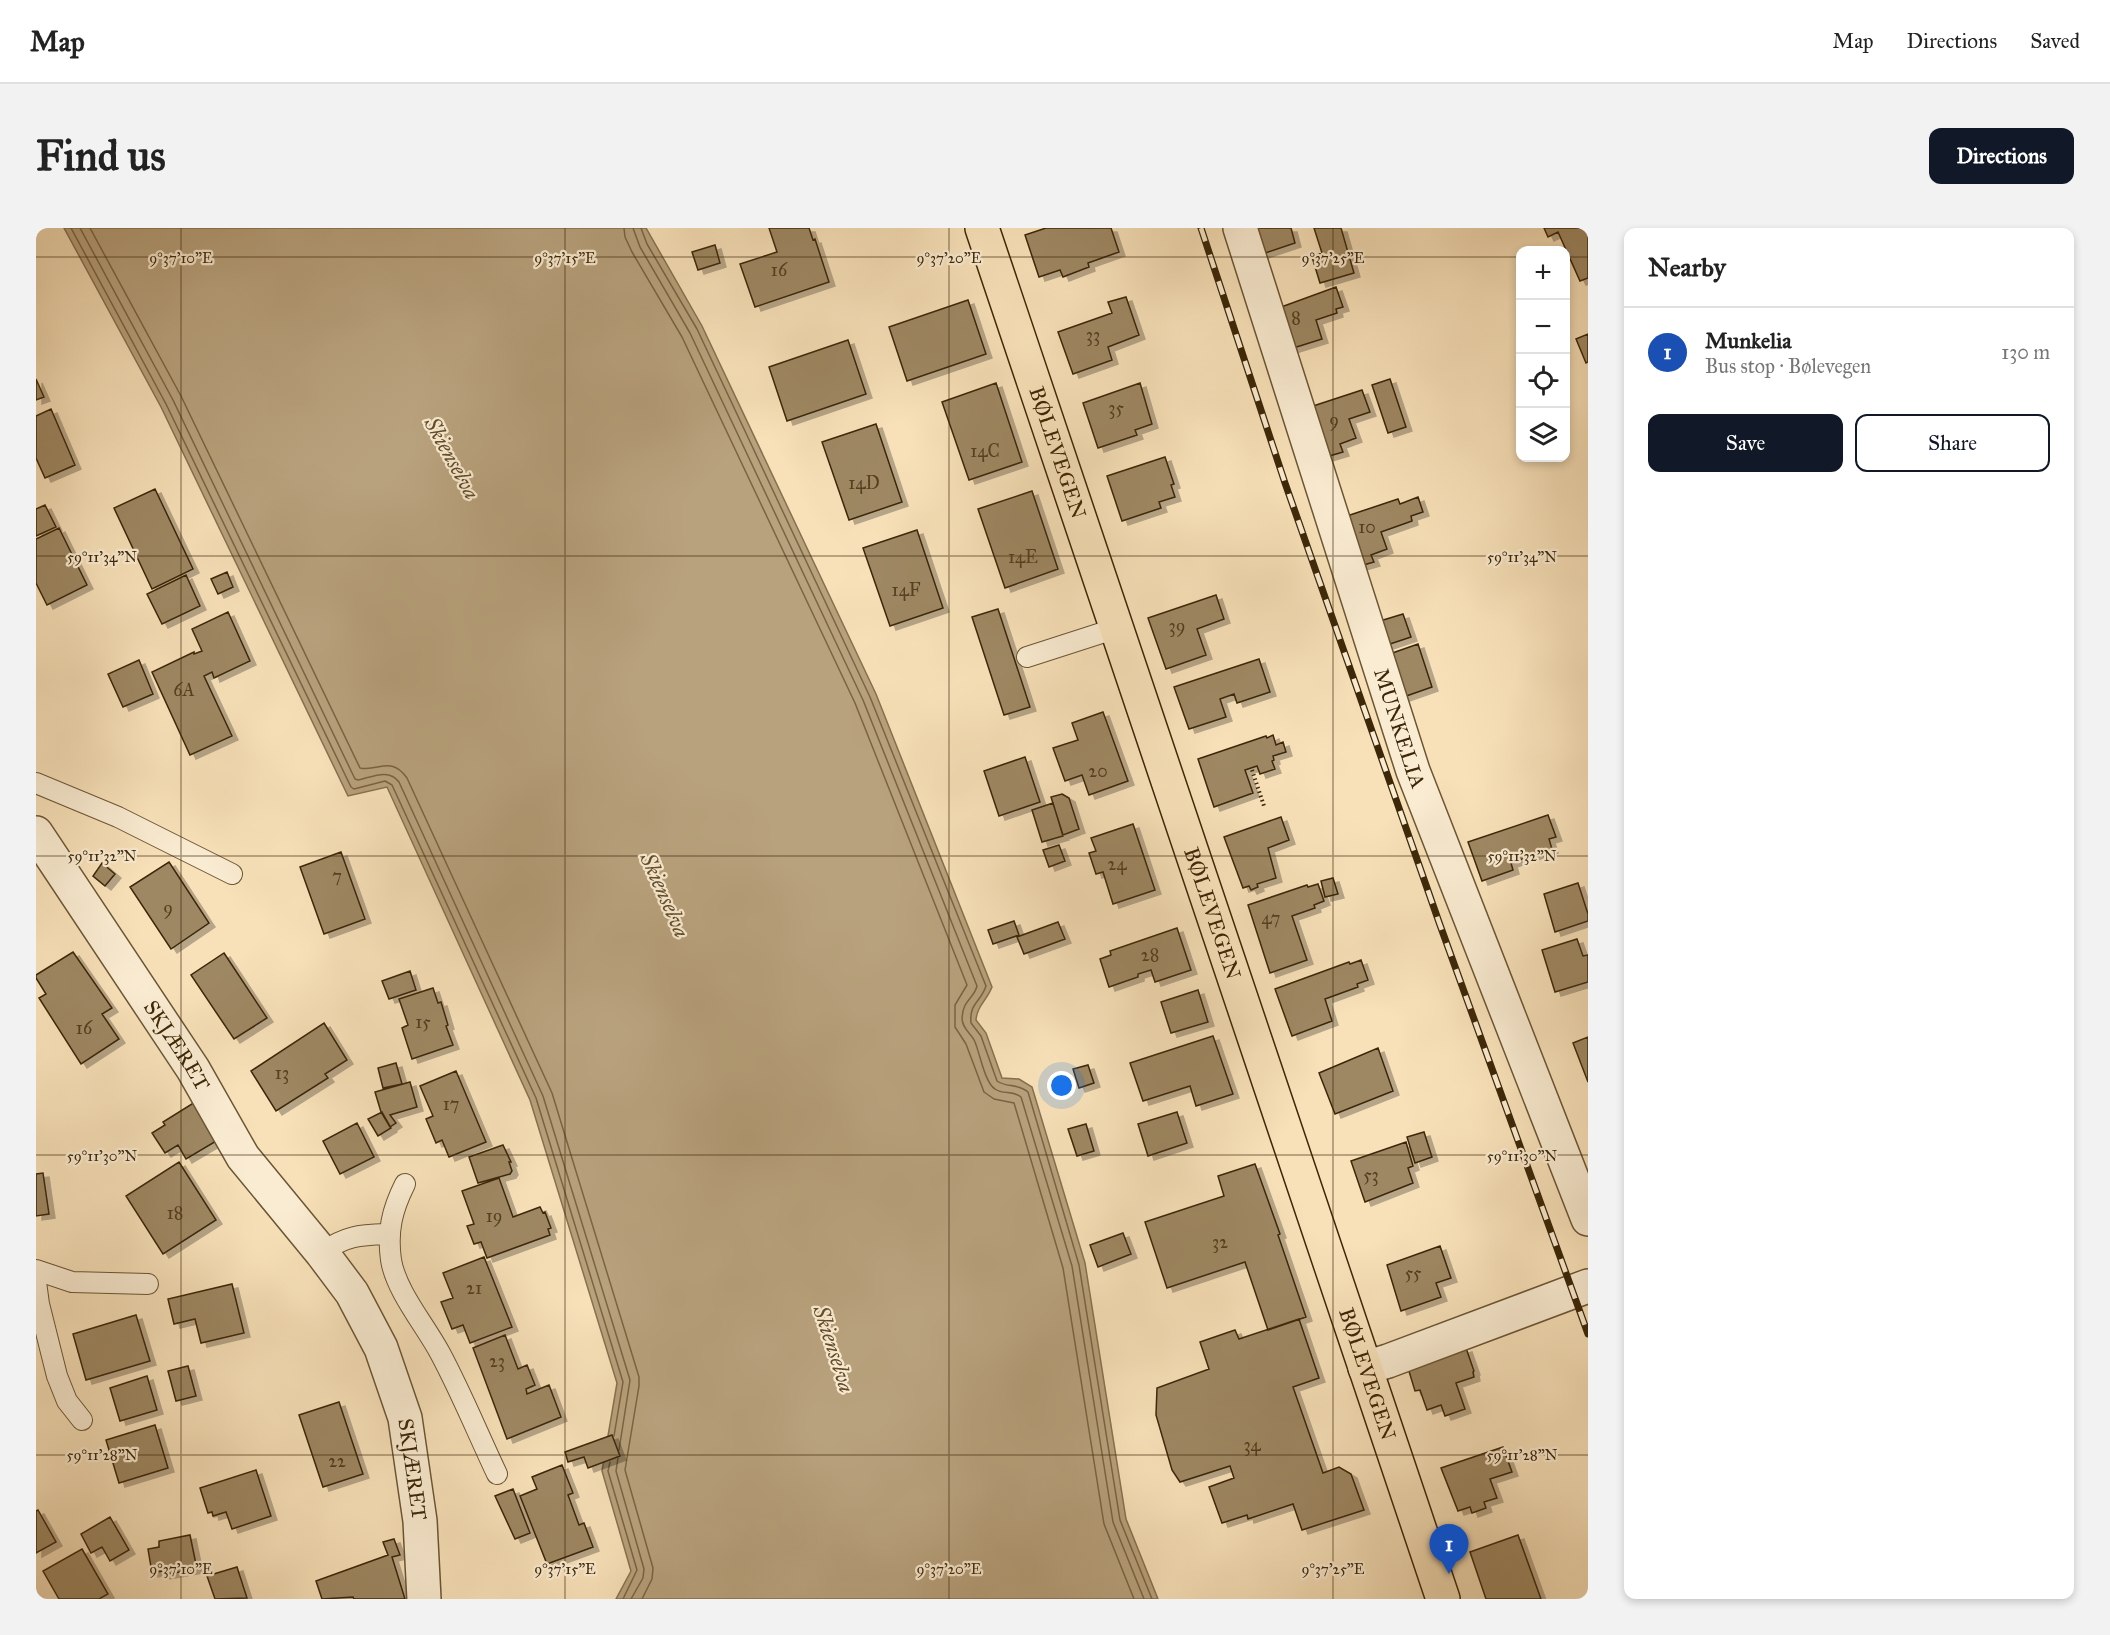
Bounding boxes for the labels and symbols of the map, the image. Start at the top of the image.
text: 9°37'10"E [149,249,213,267]
text: 9°37'15"E [534,249,596,267]
text: 9°37'20"E [916,249,982,267]
text: 9°37'25"E [1301,249,1365,267]
house number: 16 [771,259,788,281]
house number: 8 [1291,307,1301,329]
house number: 33 [1086,324,1100,346]
street label: BØLEVEGEN [1023,383,1092,522]
house number: 35 [1108,397,1124,419]
house number: 9 [1329,409,1339,431]
water label: Skienselva [418,411,486,504]
house number: 14C [970,440,1000,462]
house number: 14D [848,472,880,494]
house number: 10 [1358,516,1376,538]
house number: 14E [1008,546,1038,568]
text: 59°11'34"N [67,548,137,566]
text: 59°11'34"N [1487,548,1557,566]
house number: 14F [892,579,921,601]
house number: 39 [1169,615,1185,637]
street label: MUNKELIA [1368,665,1431,792]
house number: 6A [173,679,195,701]
house number: 20 [1088,760,1108,782]
street label: BØLEVEGEN [1178,844,1247,983]
text: 59°11'32"N [67,847,137,865]
text: 59°11'32"N [1487,847,1557,865]
water label: Skienselva [634,848,696,942]
house number: 24 [1108,853,1127,875]
house number: 7 [332,865,342,887]
house number: 9 [163,897,173,919]
house number: 47 [1262,907,1280,929]
house number: 28 [1141,944,1159,966]
street label: SKJÆRET [138,995,216,1095]
house number: 15 [415,1011,431,1033]
house number: 16 [76,1017,93,1039]
house number: 13 [275,1062,289,1084]
your location [1047,1071,1076,1100]
house number: 17 [443,1093,459,1115]
text: 59°11'30"N [67,1147,138,1165]
text: 59°11'30"N [1487,1147,1558,1165]
house number: 53 [1363,1164,1379,1186]
house number: 18 [167,1202,183,1224]
house number: 19 [486,1205,502,1227]
house number: 32 [1212,1231,1228,1253]
house number: 55 [1405,1262,1422,1284]
house number: 21 [466,1277,482,1299]
water label: Skienselva [807,1301,861,1396]
street label: BØLEVEGEN [1333,1304,1402,1444]
house number: 23 [489,1350,505,1372]
street label: SKJÆRET [392,1417,433,1522]
house number: 34 [1243,1434,1262,1456]
text: 59°11'28"N [66,1446,138,1464]
text: 59°11'28"N [1486,1446,1558,1464]
house number: 22 [328,1450,346,1472]
pin: 1 [1430,1524,1468,1574]
text: 9°37'10"E [149,1560,213,1578]
text: 9°37'15"E [534,1560,596,1578]
text: 9°37'20"E [916,1560,982,1578]
text: 9°37'25"E [1301,1560,1365,1578]

